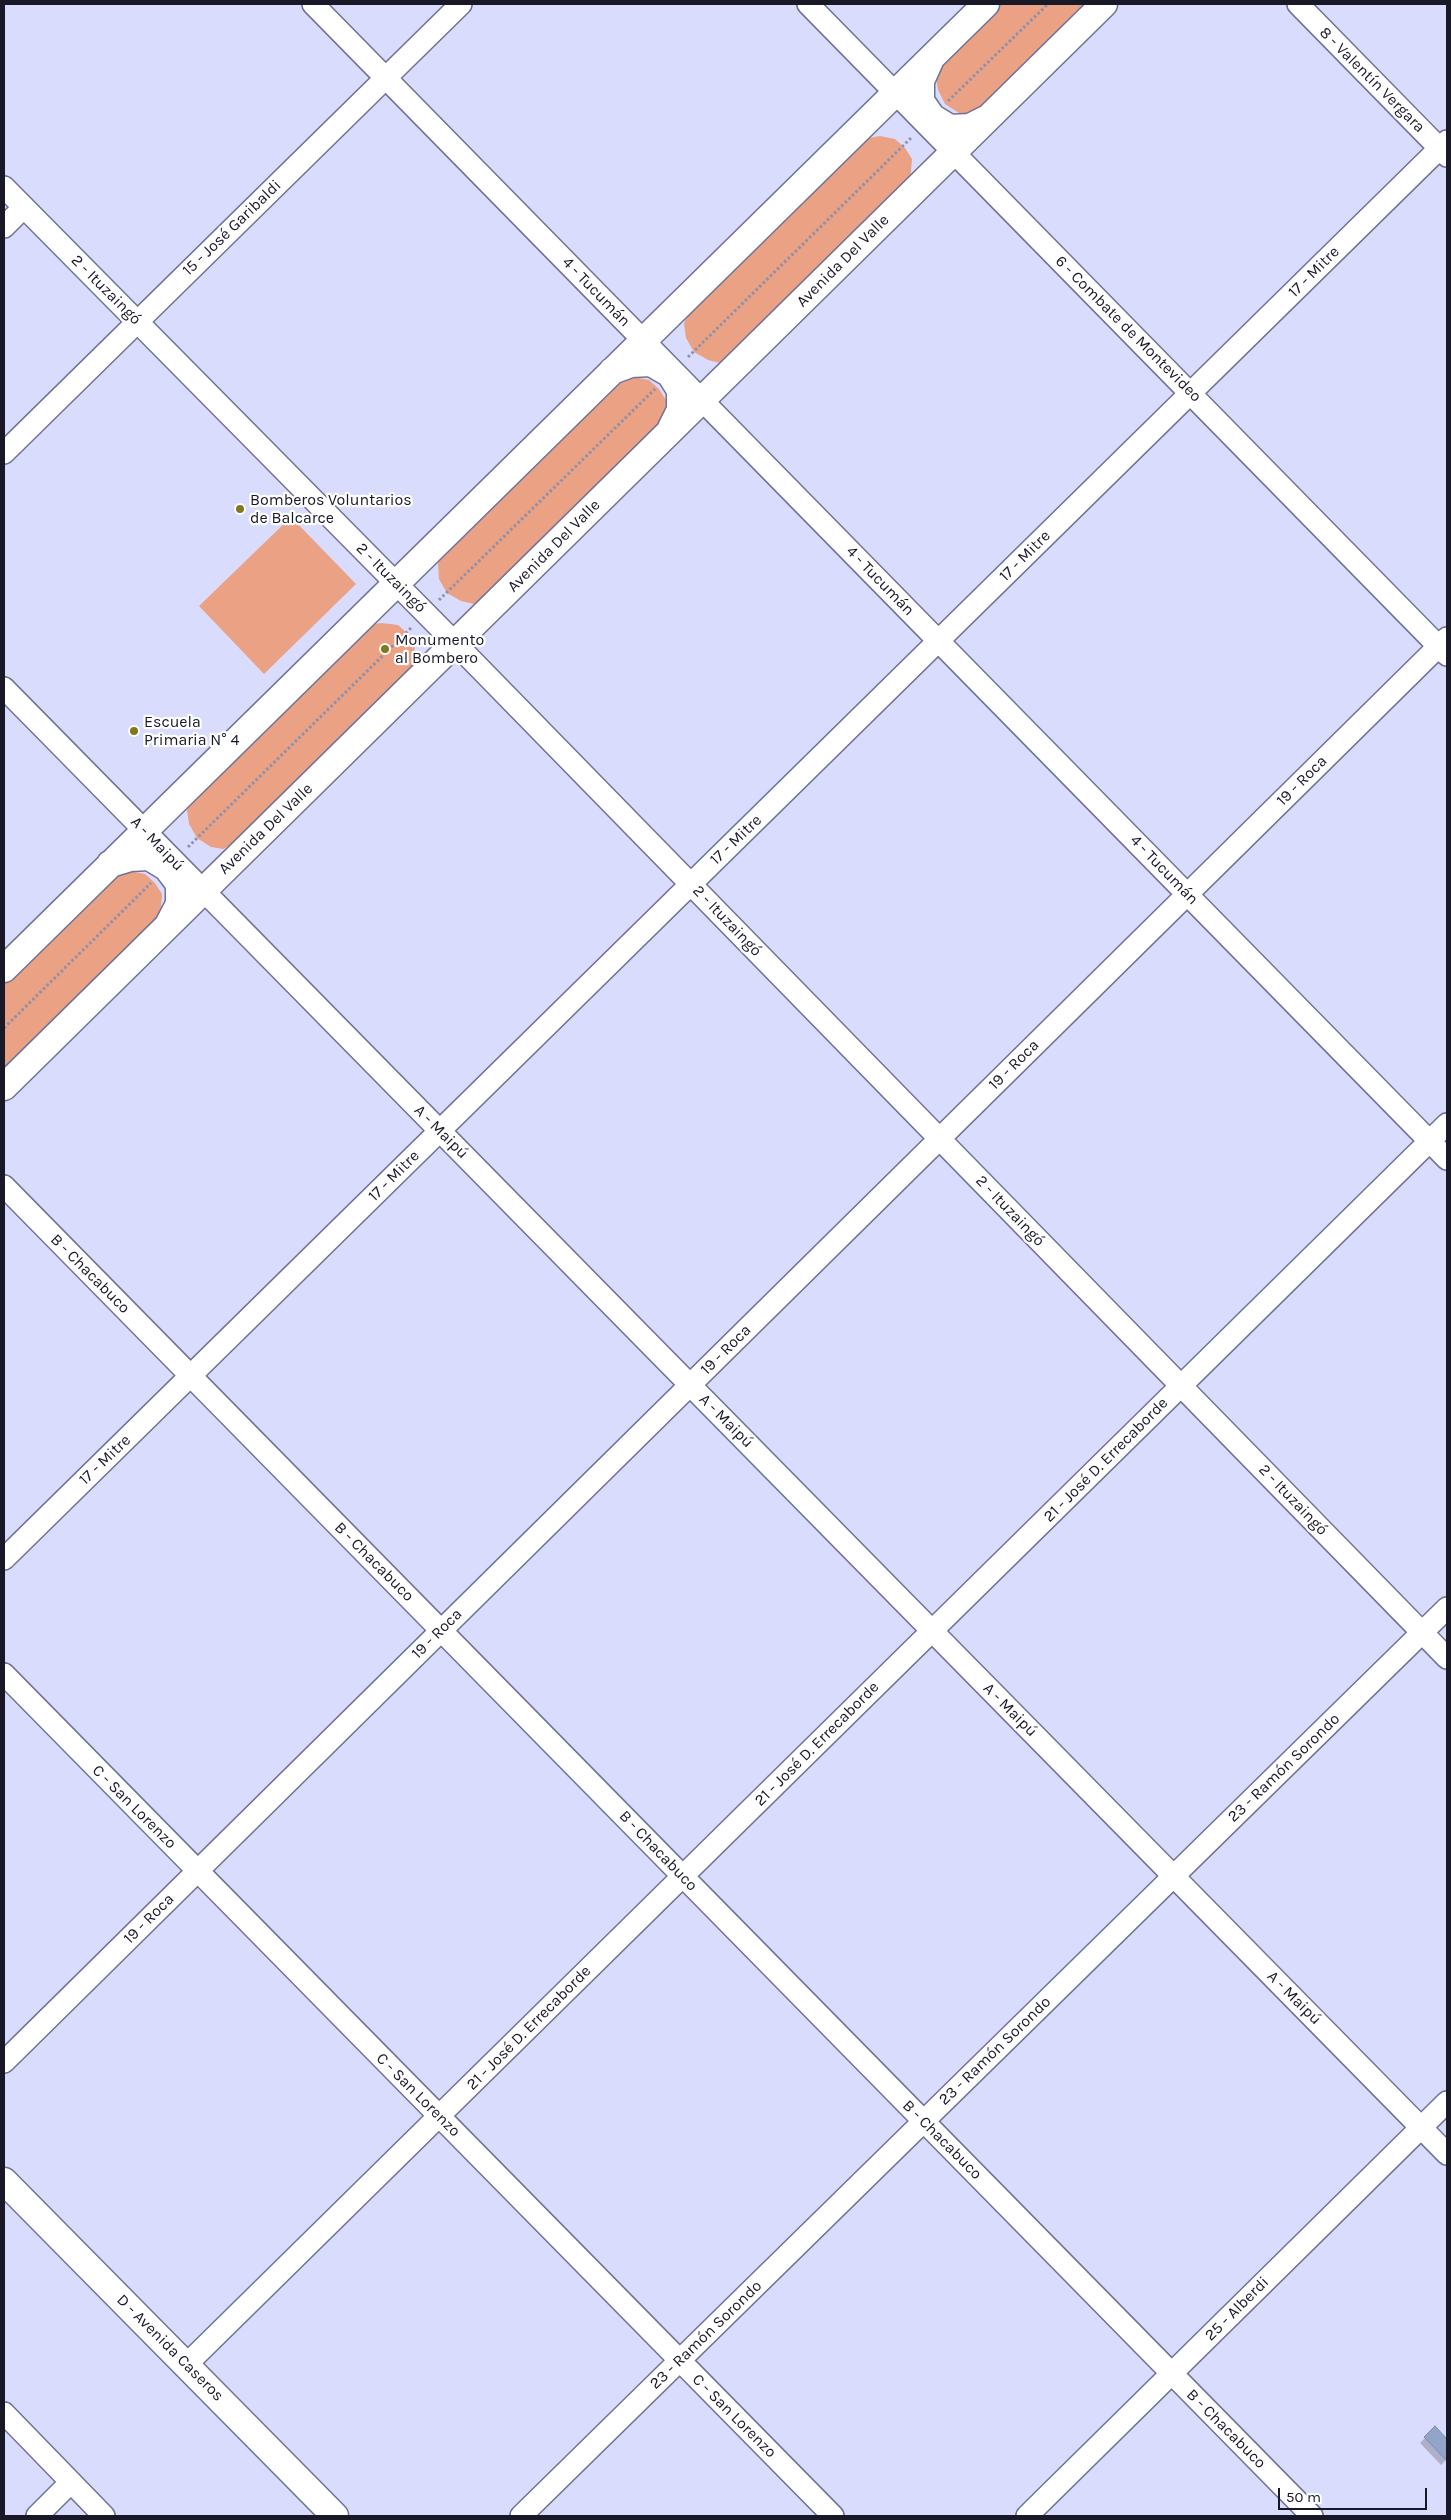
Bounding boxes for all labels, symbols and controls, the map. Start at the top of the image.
street label: 8 - Valentín Vergara [1315,23,1429,137]
street label: 15 - José Garibaldi [179,176,285,280]
street label: Avenida Del Valle [793,211,893,311]
street label: 17 - Mitre [1284,242,1344,302]
street label: 2 - Ituzaingó [67,251,145,329]
street label: 6 - Combate de Montevideo [1051,252,1205,406]
street label: 4 - Tucumán [558,253,634,331]
place label: Bomberos Voluntarios de Balcarce [250,490,412,528]
street label: Avenida Del Valle [504,496,604,596]
marker: Bomberos Voluntarios de Balcarce [234,503,246,515]
street label: 17 - Mitre [995,526,1055,586]
street label: 2 - Ituzaingó [352,539,430,617]
street label: 4 - Tucumán [842,542,918,620]
place label: Monumento al Bombero [395,630,484,668]
marker: Monumento al Bombero [379,643,391,655]
place label: Escuela Primaria N° 4 [144,712,239,750]
marker: Escuela Primaria N° 4 [128,725,140,737]
street label: 19 - Roca [1273,752,1331,810]
street label: Avenida Del Valle [215,779,317,879]
street label: 17 - Mitre [706,811,766,869]
street label: A - Maipú [126,813,188,875]
street label: 4 - Tucumán [1126,831,1202,909]
street label: 2 - Ituzaingó [688,882,766,960]
street label: 19 - Roca [985,1036,1043,1094]
street label: A - Maipú [410,1101,472,1163]
street label: 17 - Mitre [364,1146,424,1206]
street label: 2 - Ituzaingó [971,1172,1049,1250]
street label: B - Chacabuco [46,1230,134,1318]
street label: 19 - Roca [697,1321,755,1379]
street label: A - Maipú [695,1390,757,1452]
street label: 21 - José D. Errecaborde [1040,1394,1172,1526]
street label: 17 - Mitre [75,1431,135,1489]
street label: 2 - Ituzaingó [1254,1461,1332,1539]
street label: B - Chacabuco [330,1518,418,1606]
street label: 19 - Roca [408,1605,466,1663]
street label: 21 - José D. Errecaborde [751,1678,883,1810]
street label: A - Maipú [979,1679,1041,1741]
street label: 23 - Ramón Sorondo [1224,1710,1344,1826]
street label: C - San Lorenzo [88,1761,180,1853]
street label: B - Chacabuco [615,1807,701,1895]
street label: 19 - Roca [120,1890,178,1948]
street label: 21 - José D. Errecaborde [463,1962,595,2094]
street label: A - Maipú [1263,1967,1325,2029]
street label: 23 - Ramón Sorondo [935,1993,1055,2109]
street label: C - San Lorenzo [372,2049,464,2141]
street label: B - Chacabuco [898,2096,986,2184]
street label: 25 - Alberdi [1201,2273,1273,2345]
street label: 23 - Ramón Sorondo [646,2277,766,2393]
street label: D - Avenida Caseros [112,2290,228,2406]
street label: C - San Lorenzo [688,2370,780,2462]
street label: B - Chacabuco [1182,2385,1270,2473]
scale bar [1281,2478,1430,2510]
text: 50 m [1286,2488,1321,2506]

